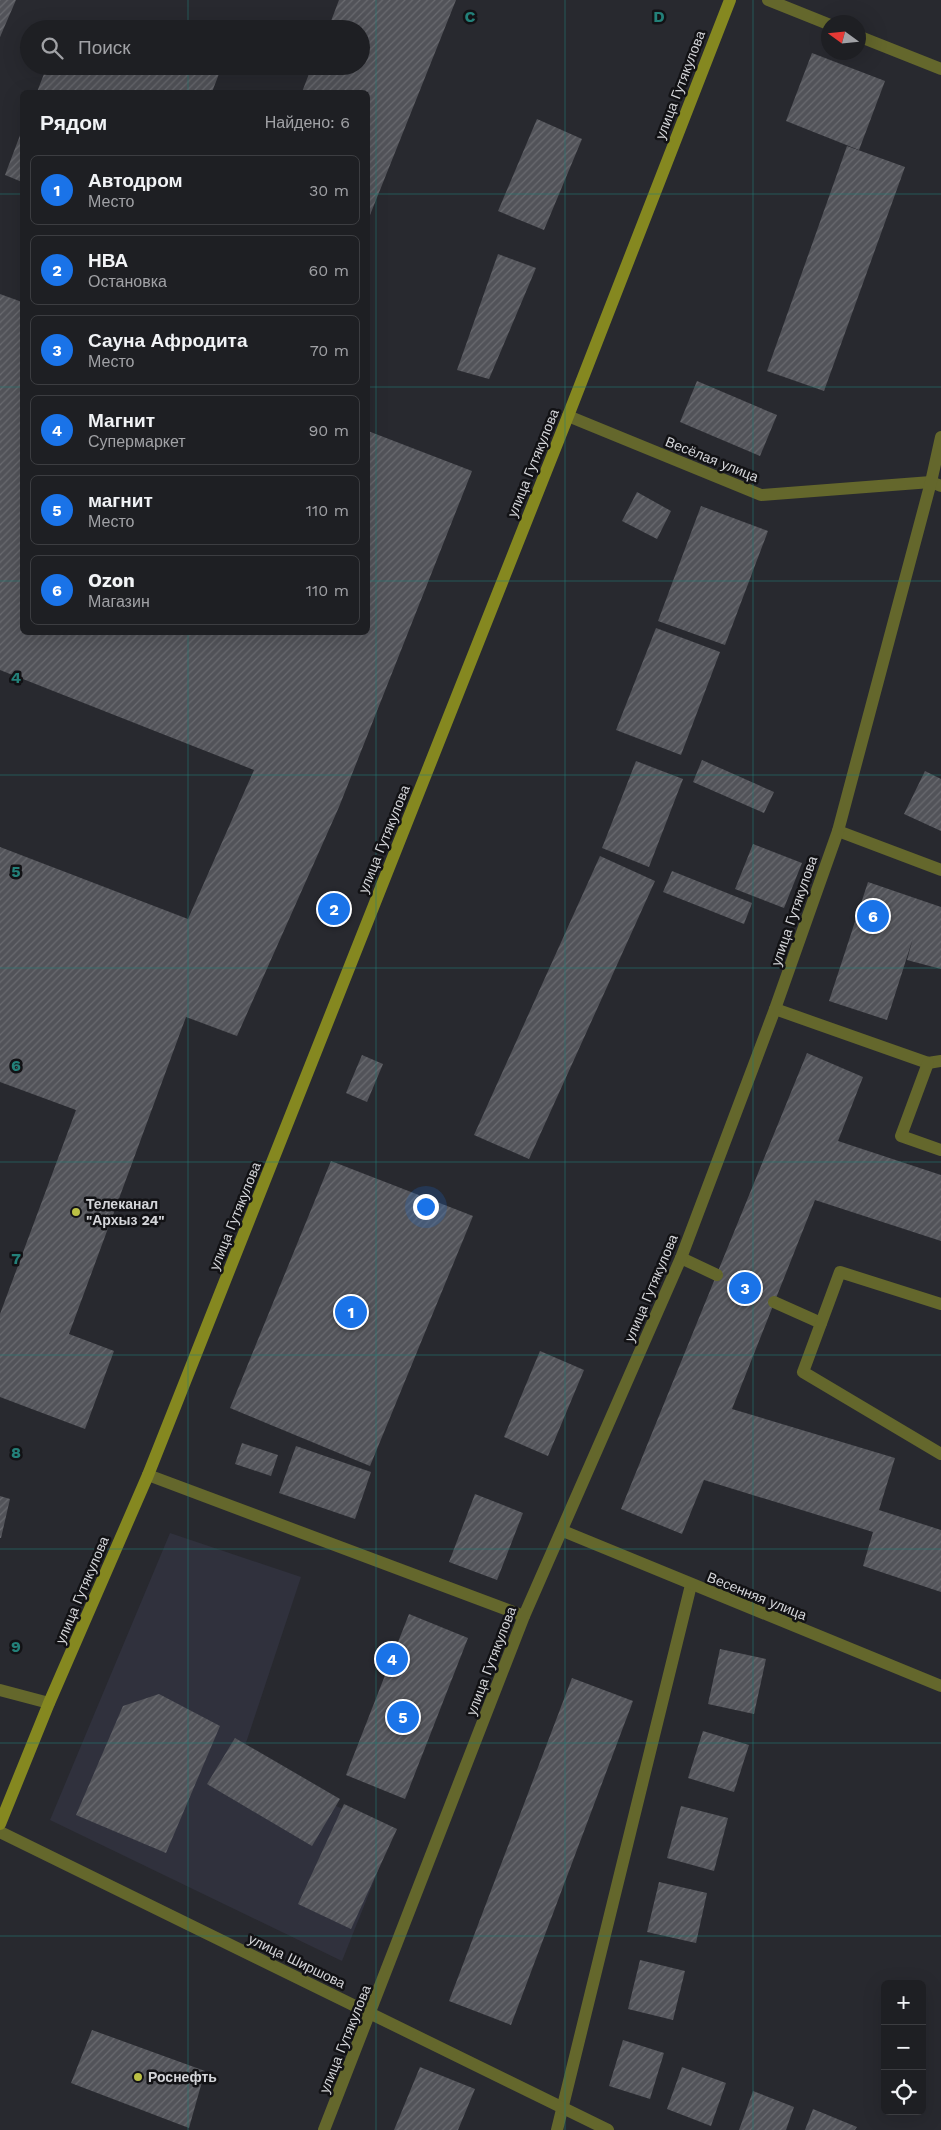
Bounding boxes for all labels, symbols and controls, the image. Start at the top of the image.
text: C [465,7,476,26]
text: D [653,7,665,26]
north arrow [821,15,866,60]
search box [20,20,370,75]
street label: улица Гутякулова [652,28,708,142]
icon: search [38,34,66,62]
text: Поиск [78,36,131,59]
text: Рядом [40,110,107,135]
text: Найдено: 6 [265,113,350,132]
text: Автодром [88,169,183,192]
text: 1 [54,181,60,200]
text: 30 m [309,181,349,200]
text: Место [88,192,134,211]
text: НВА [88,249,128,272]
text: 2 [52,261,62,280]
text: 60 m [309,261,349,280]
text: Остановка [88,272,167,291]
text: Сауна Афродита [88,329,247,352]
text: 3 [52,341,62,360]
text: 70 m [310,341,349,360]
text: Место [88,352,134,371]
street label: улица Гутякулова [504,406,562,519]
text: Магнит [88,409,155,432]
text: 4 [52,421,62,440]
text: 90 m [308,421,349,440]
text: Супермаркет [88,432,186,451]
street label: Весёлая улица [663,433,761,485]
text: магнит [88,489,153,512]
text: 5 [52,501,62,520]
text: 110 m [306,501,349,520]
text: Место [88,512,134,531]
text: Ozon [88,569,135,592]
text: 6 [52,581,62,600]
text: 110 m [306,581,349,600]
text: Магазин [88,592,150,611]
text: 4 [11,668,21,687]
street label: улица Гутякулова [355,782,413,895]
street label: улица Гутякулова [768,854,820,968]
text: 5 [11,862,21,881]
pin: 2 [318,890,350,928]
pin: 6 [857,897,889,935]
text: 6 [11,1056,21,1075]
street label: улица Гутякулова [206,1159,264,1272]
your location [413,1194,439,1220]
place label: Телеканал "Архыз 24" [86,1196,164,1228]
marker: Телеканал "Архыз 24" [70,1206,82,1218]
street label: улица Гутякулова [621,1232,681,1344]
text: 7 [11,1249,21,1268]
pin: 3 [729,1269,761,1307]
pin: 1 [335,1293,367,1331]
text: 8 [11,1443,21,1462]
street label: улица Гутякулова [52,1534,112,1646]
street label: Весенняя улица [705,1569,809,1623]
street label: улица Гутякулова [463,1604,519,1718]
text: 9 [11,1637,21,1656]
pin: 4 [376,1640,408,1678]
pin: 5 [387,1698,419,1736]
street label: улица Ширшова [246,1931,348,1991]
map controls [881,1980,926,2115]
button: + [881,1980,926,2025]
street label: улица Гутякулова [316,1982,374,2095]
button: − [881,2025,926,2070]
place label: Роснефть [148,2069,217,2085]
button: locate [881,2070,926,2115]
marker: Роснефть [132,2071,144,2083]

